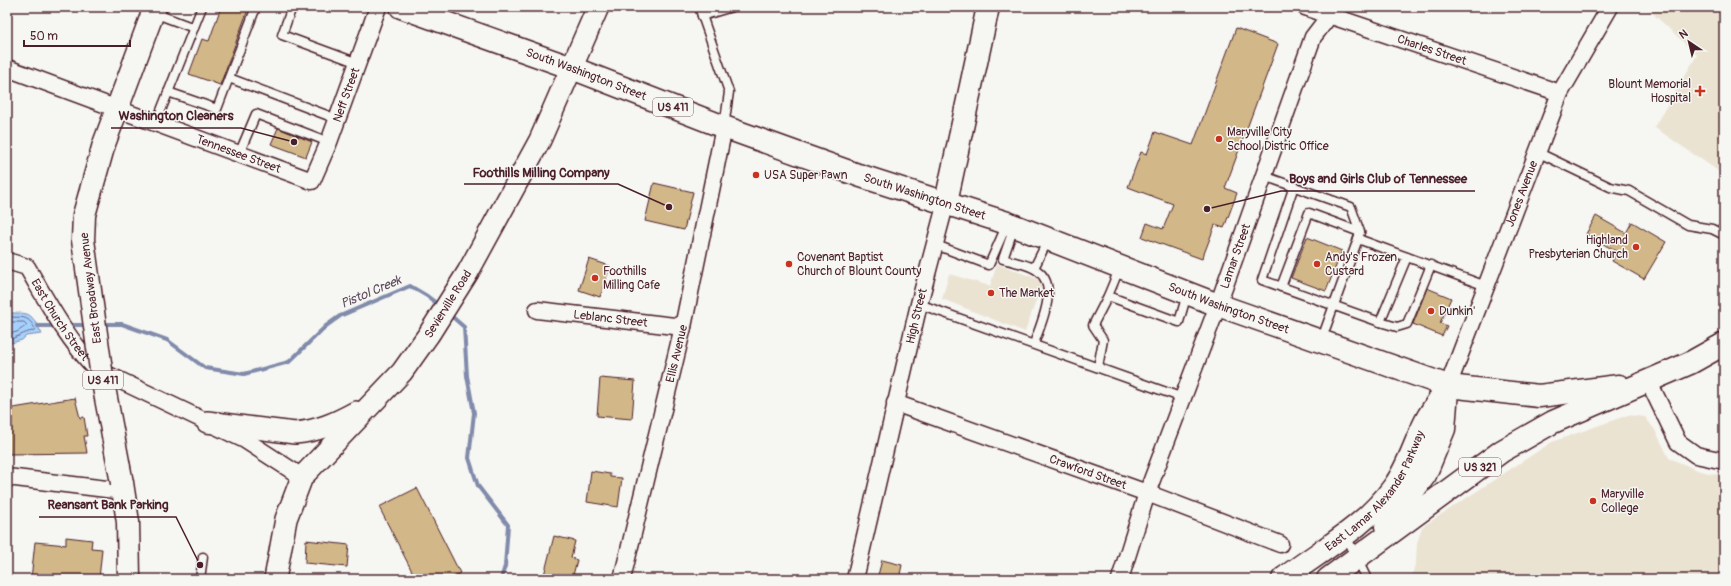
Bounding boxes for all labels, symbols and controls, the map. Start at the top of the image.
scale bar [24,22,130,48]
north arrow [1669,22,1709,62]
text: N [1677,26,1691,42]
text: 50 m [30,29,58,44]
street label: Charles Street [1395,31,1469,69]
street label: South Washington Street [524,45,649,104]
street label: Neff Street [329,65,363,124]
place label: Blount Memorial Hospital [1608,77,1691,106]
marker: Blount Memorial Hospital [1694,85,1706,97]
road number: US 411 [653,98,693,116]
callout: Washington Cleaners [111,103,241,128]
text: Washington Cleaners [119,108,234,124]
place label: Maryville City School Distric Office [1227,125,1329,154]
street label: Tennessee Street [194,131,283,176]
marker: Maryville City School Distric Office [1214,134,1224,144]
street label: Jones Avenue [1502,158,1541,229]
callout: Foothills Milling Company [464,159,618,184]
text: Foothills Milling Company [472,165,610,181]
callout: Boys and Girls Club of Tennessee [1281,166,1475,191]
place label: USA Super Pawn [764,168,848,183]
marker: USA Super Pawn [751,170,761,180]
street label: South Washington Street [862,170,988,223]
text: Boys and Girls Club of Tennessee [1289,171,1468,187]
street label: Lamar Street [1217,221,1254,291]
street label: East Broadway Avenue [77,232,105,344]
place label: Highland Presbyterian Church [1528,233,1628,262]
marker: Highland Presbyterian Church [1631,242,1641,252]
place label: Covenant Baptist Church of Blount County [797,250,921,279]
place label: Andy's Frozen Custard [1325,250,1397,279]
marker: Covenant Baptist Church of Blount County [784,259,794,269]
marker: Andy's Frozen Custard [1312,259,1322,269]
place label: Foothills Milling Cafe [603,264,660,293]
street label: Sevierville Road [421,267,475,341]
water label: Pistol Creek [338,272,405,312]
marker: Foothills Milling Cafe [590,273,600,283]
street label: East Church Street [28,276,92,364]
street label: South Washington Street [1166,279,1291,337]
street label: High Street [902,286,930,345]
place label: The Market [999,286,1054,301]
marker: The Market [986,288,996,298]
place label: Dunkin' [1439,304,1475,319]
marker: Dunkin' [1426,306,1436,316]
street label: Leblanc Street [572,307,649,330]
street label: Ellis Avenue [662,323,691,384]
road number: US 411 [83,371,123,389]
street label: East Lamar Alexander Parkway [1322,428,1428,554]
street label: Crawford Street [1047,451,1129,493]
road number: US 321 [1459,458,1501,476]
place label: Maryville College [1601,487,1644,516]
callout: Reansant Bank Parking [39,492,176,517]
marker: Maryville College [1588,496,1598,506]
text: Reansant Bank Parking [48,497,169,513]

